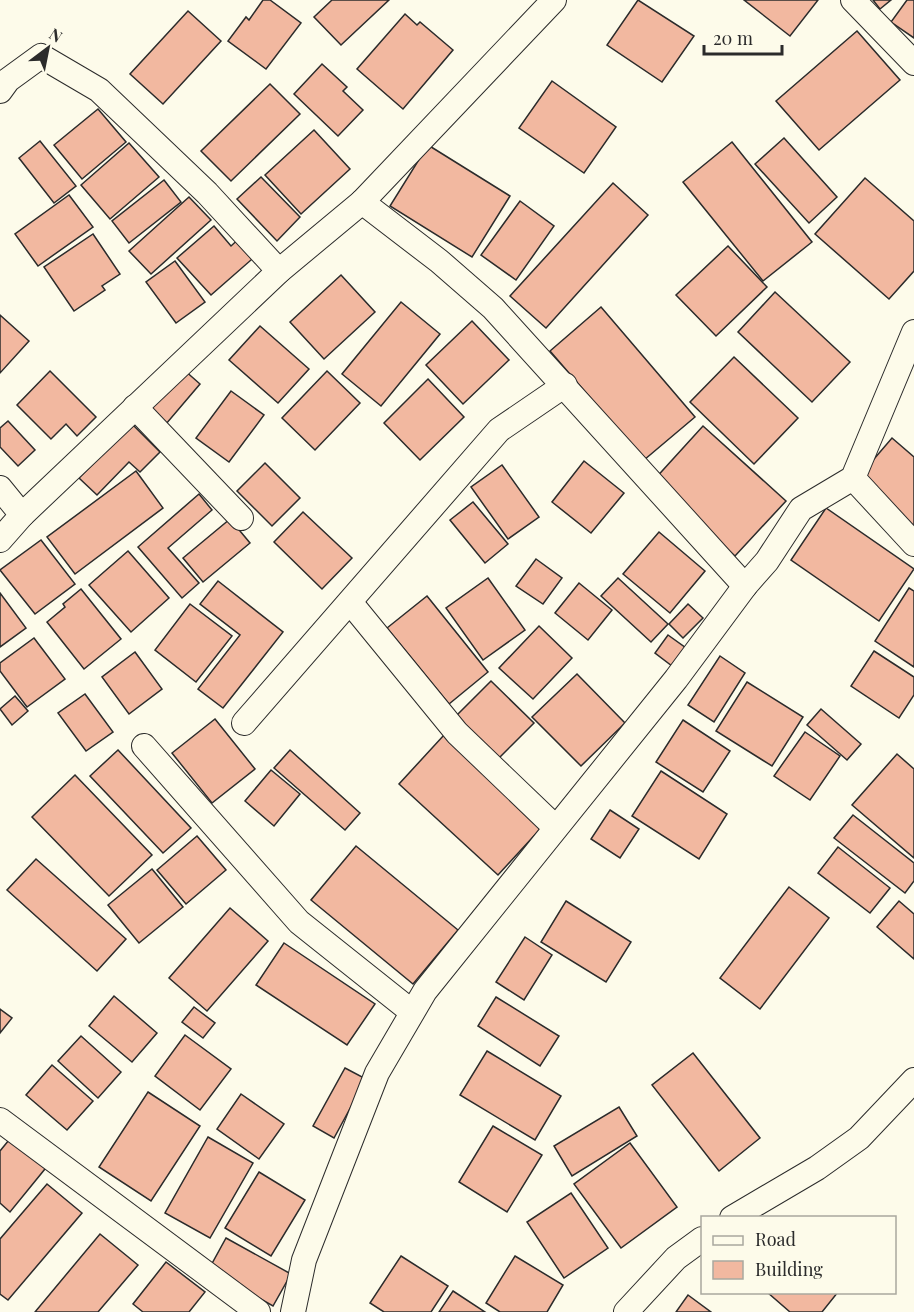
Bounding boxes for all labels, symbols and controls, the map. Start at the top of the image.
north arrow [18,18,78,78]
scale bar [704,18,782,56]
text: N [46,23,67,47]
text: 20 m [713,26,753,50]
legend [701,1216,896,1294]
text: Road [755,1227,796,1251]
text: Building [755,1257,823,1281]

